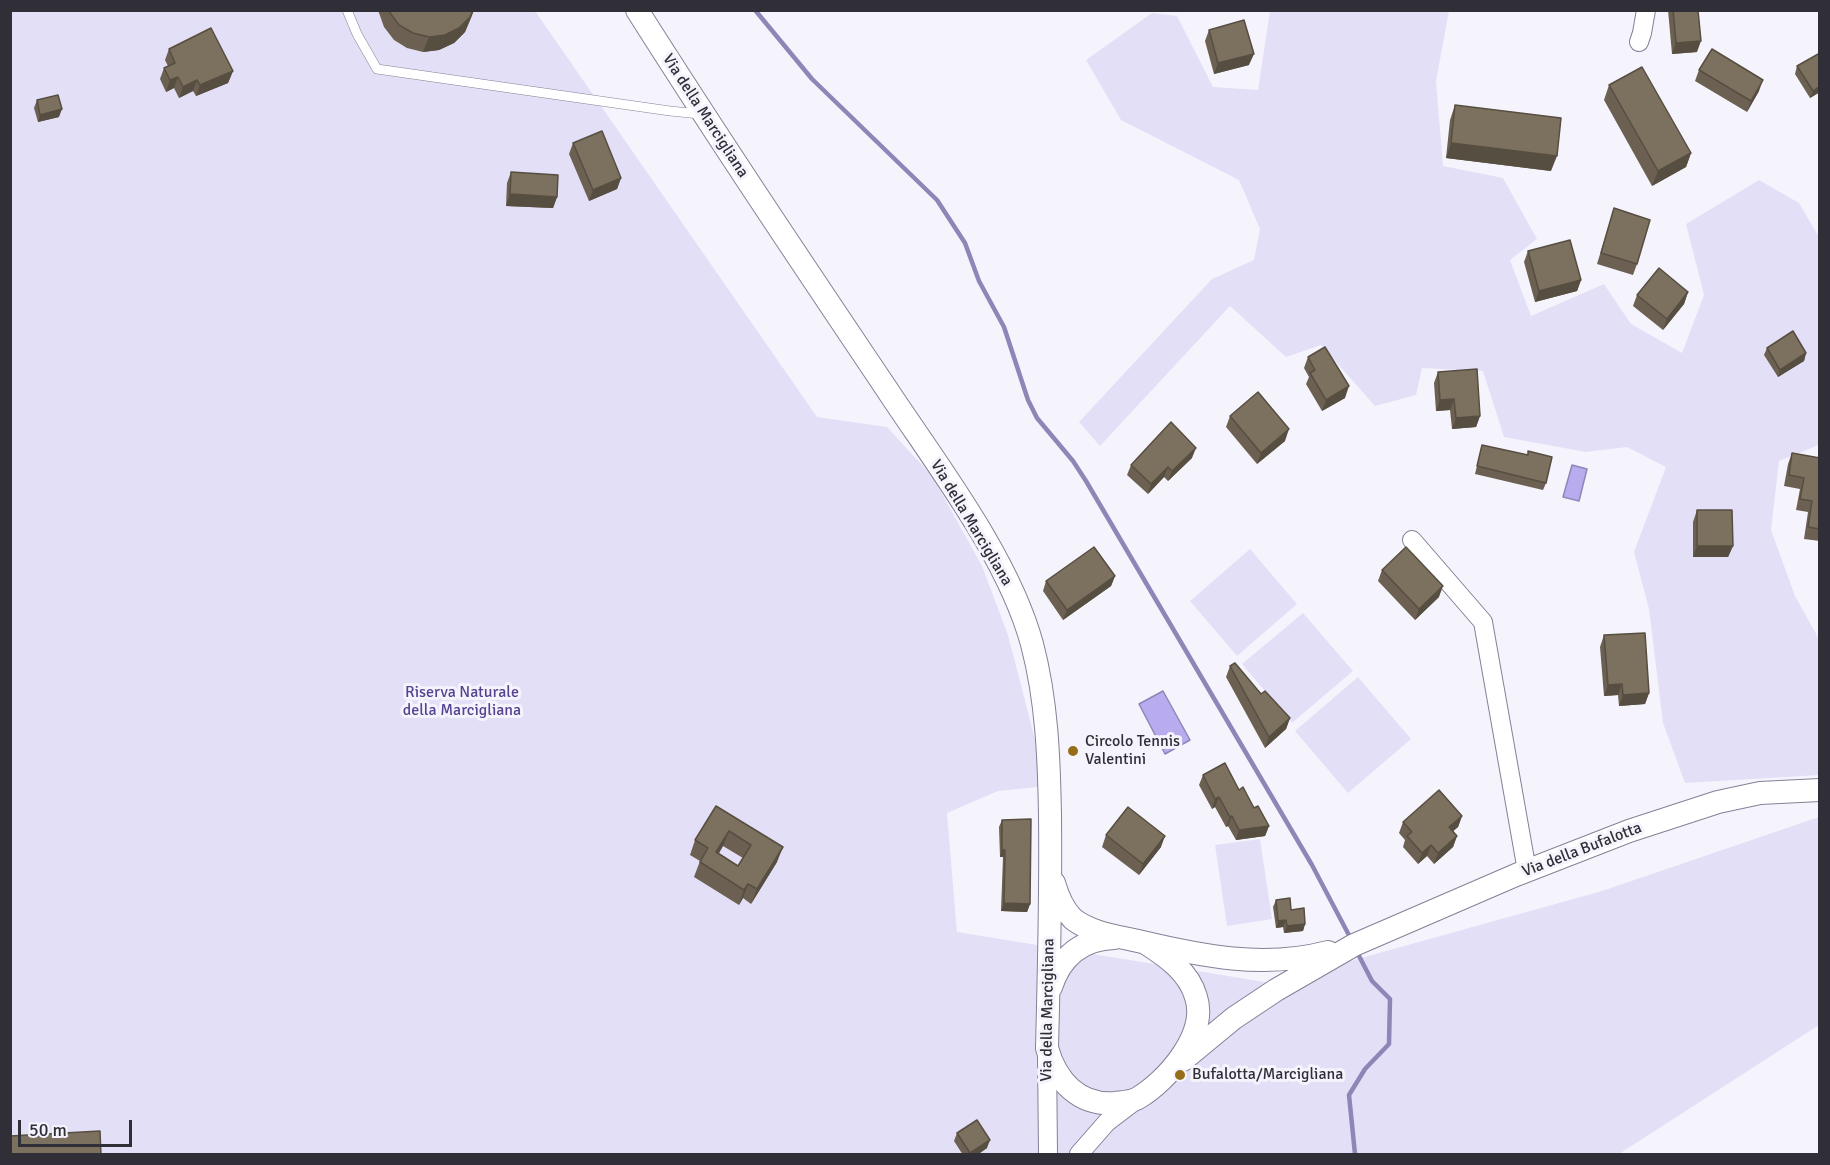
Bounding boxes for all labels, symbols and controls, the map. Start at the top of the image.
street label: Via della Marcigliana [658,51,752,181]
street label: Via della Marcigliana [926,457,1016,589]
park label: Riserva Naturale della Marcigliana [403,683,521,721]
place label: Circolo Tennis Valentini [1085,732,1180,770]
marker: Circolo Tennis Valentini [1066,744,1080,758]
street label: Via della Bufalotta [1520,818,1644,882]
street label: Via della Marcigliana [1037,938,1059,1082]
place label: Bufalotta/Marcigliana [1192,1065,1343,1085]
marker: Bufalotta/Marcigliana [1173,1068,1187,1082]
scale bar [21,1108,135,1146]
text: 50 m [29,1119,67,1141]

